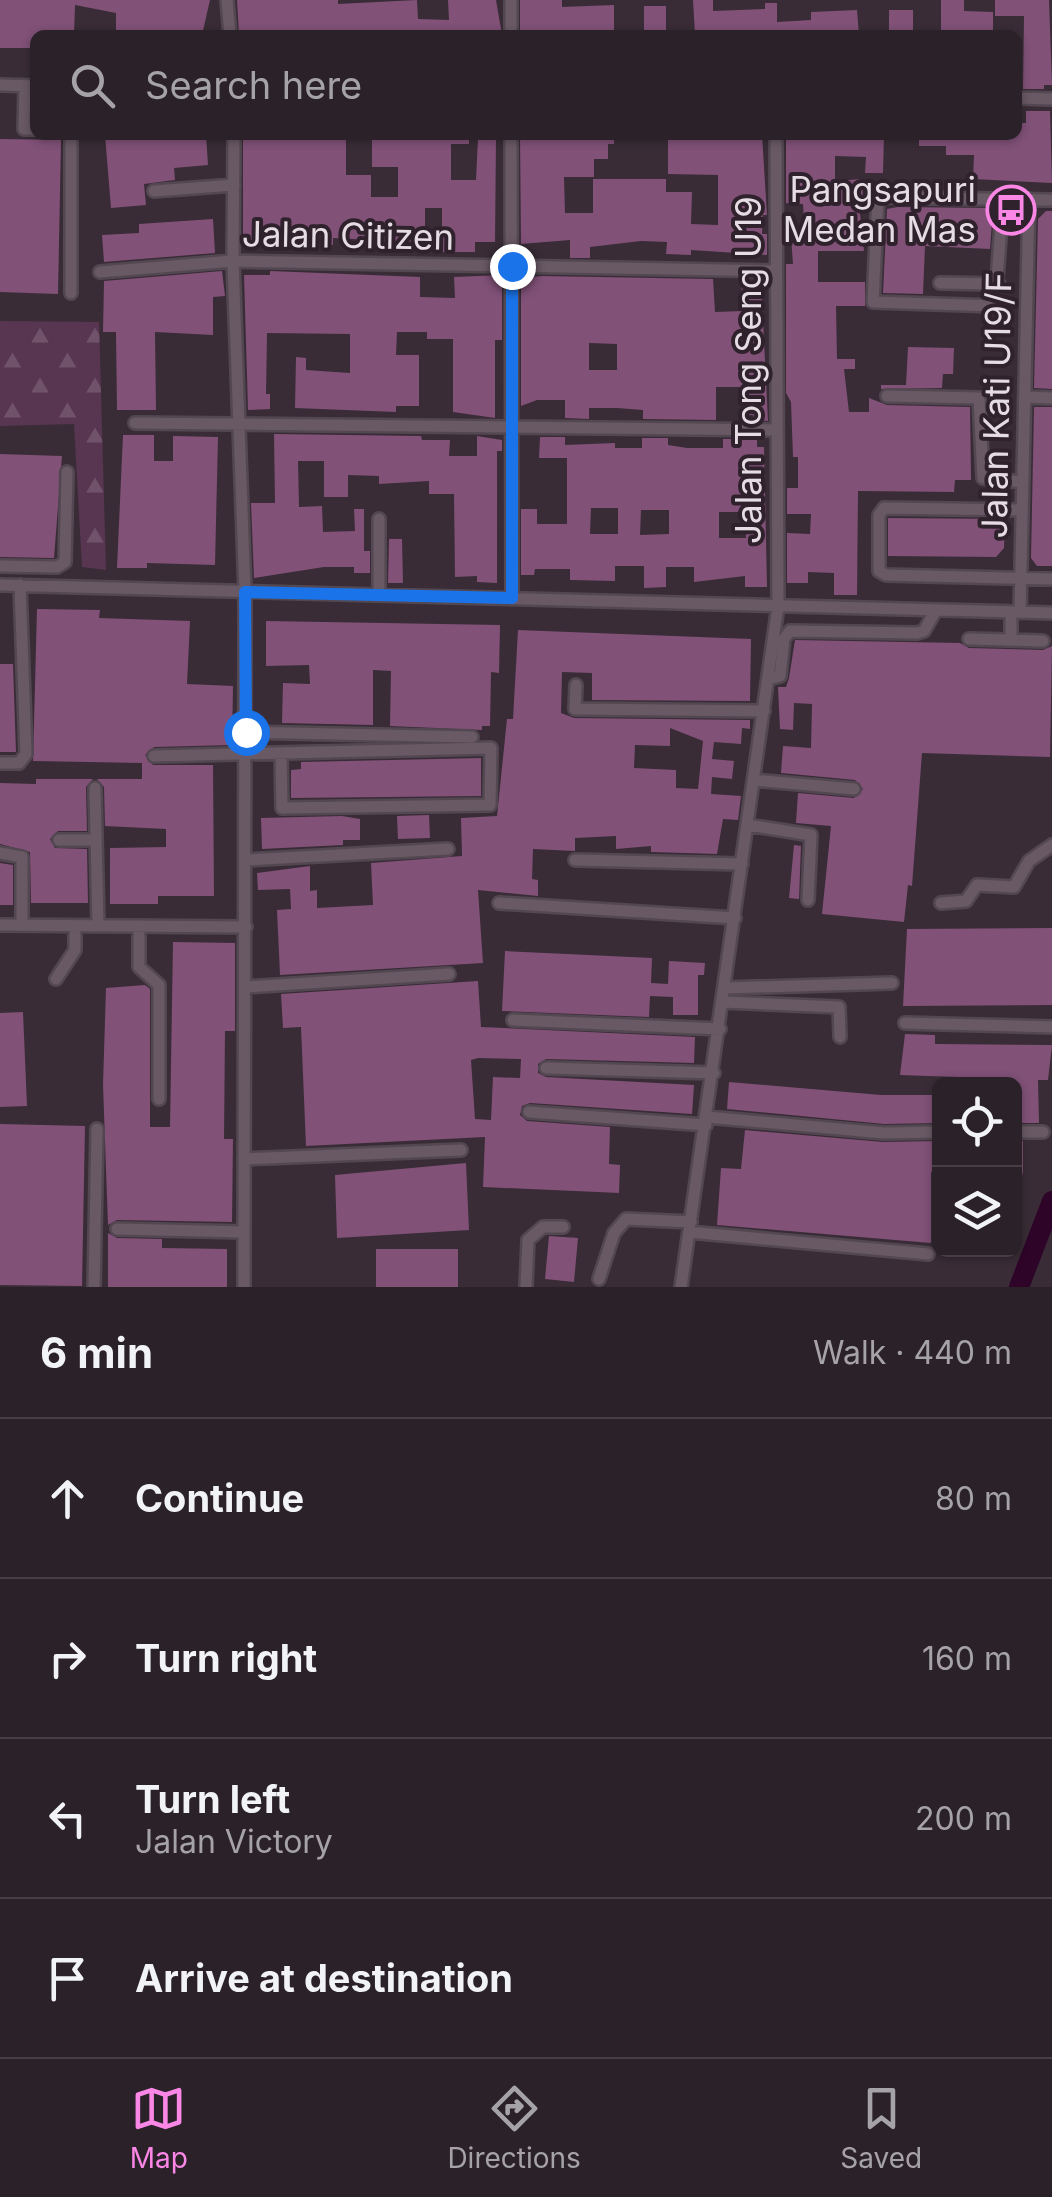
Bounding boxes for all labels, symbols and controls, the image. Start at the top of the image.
search box [30,30,1022,140]
icon: search [65,58,120,113]
text: Search here [145,62,362,108]
place label: Pangsapuri Medan Mas [783,168,976,250]
bus stop icon: Pangsapuri Medan Mas [985,184,1037,236]
street label: Jalan Tong Seng U19 [727,196,769,544]
street label: Jalan Citizen [242,212,454,258]
route end [490,244,536,290]
street label: Jalan Kati U19/F [973,271,1019,539]
route start [224,710,270,756]
map controls [932,1077,1022,1257]
button: locate [932,1077,1022,1167]
button: layers [932,1167,1022,1257]
text: 6 min [40,1327,153,1378]
text: Walk · 440 m [813,1333,1012,1372]
icon: ahead [40,1471,95,1526]
text: Continue [135,1475,304,1521]
text: 80 m [935,1479,1012,1518]
icon: right [40,1631,95,1686]
text: Turn right [135,1635,317,1681]
text: 160 m [922,1639,1012,1678]
text: Turn left [135,1776,290,1822]
icon: left [40,1791,95,1846]
text: 200 m [915,1799,1012,1838]
text: Jalan Victory [135,1822,333,1861]
icon: arrive [40,1951,95,2006]
text: Arrive at destination [135,1955,513,2001]
tab: Map [130,2081,188,2175]
tab: Directions [447,2081,581,2175]
tab: Saved [840,2081,922,2175]

